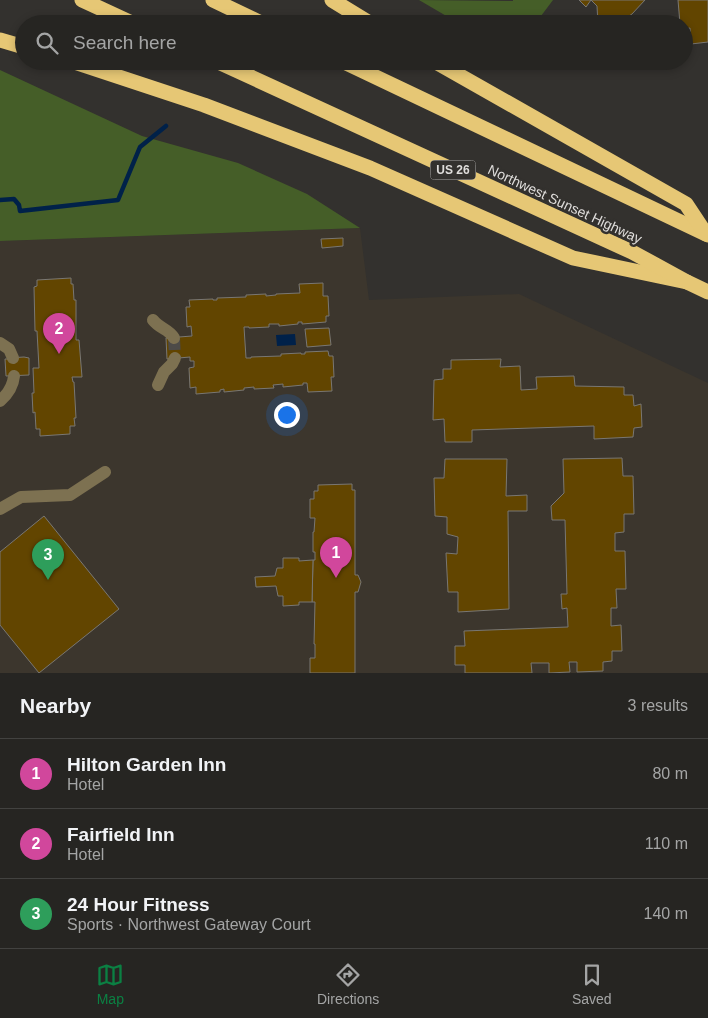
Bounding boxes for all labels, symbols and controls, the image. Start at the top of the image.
search box [15,15,693,70]
icon: search [33,29,61,57]
text: Search here [73,32,177,53]
road number: US 26 [430,160,476,180]
street label: Northwest Sunset Highway [485,161,645,247]
pin: 2 [43,313,75,354]
your location [274,402,300,428]
pin: 1 [320,537,352,578]
pin: 3 [32,539,64,580]
text: Nearby [20,694,91,717]
text: 3 results [628,697,688,714]
text: Hilton Garden Inn [67,754,226,775]
text: 1 [32,765,40,782]
text: 80 m [652,765,688,782]
text: Hotel [67,776,104,793]
text: Fairfield Inn [67,824,175,845]
text: 2 [32,835,40,852]
text: 110 m [645,835,688,852]
text: Hotel [67,846,104,863]
text: 24 Hour Fitness [67,894,210,915]
text: 3 [32,905,40,922]
text: 140 m [644,905,688,922]
text: Sports · Northwest Gateway Court [67,916,311,933]
tab: Map [96,961,124,1007]
tab: Directions [317,961,379,1007]
tab: Saved [572,961,612,1007]

